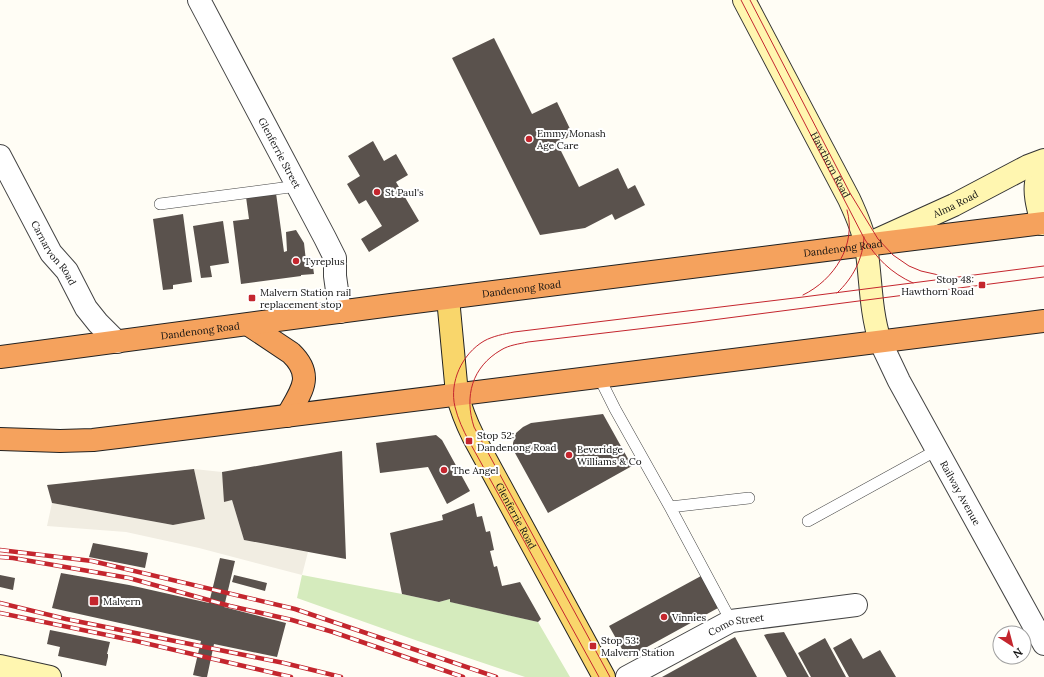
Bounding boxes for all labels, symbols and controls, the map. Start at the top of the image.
street label: Glenferrie Street [255,115,304,191]
place label: Emmy Monash Age Care [536,127,606,152]
street label: Hawthorn Road [808,130,853,200]
marker: Emmy Monash Age Care [524,134,534,144]
place label: St Paul's [385,186,424,199]
marker: St Paul's [372,187,382,197]
street label: Alma Road [930,187,981,221]
street label: Carnarvon Road [28,218,79,287]
street label: Dandenong Road [803,237,883,260]
place label: Tyreplus [304,255,345,268]
marker: Tyreplus [291,256,301,266]
place label: Stop 48: Hawthorn Road [901,273,974,298]
street label: Dandenong Road [481,278,562,300]
marker: Stop 48: Hawthorn Road [977,280,987,290]
place label: Malvern Station rail replacement stop [260,286,352,311]
marker: Malvern Station rail replacement stop [247,293,257,303]
street label: Dandenong Road [160,319,241,343]
place label: Stop 52: Dandenong Road [477,429,556,454]
marker: Stop 52: Dandenong Road [464,436,474,446]
place label: Beveridge Williams & Co [577,443,642,468]
marker: Beveridge Williams & Co [564,450,574,460]
street label: Railway Avenue [937,459,984,528]
place label: The Angel [452,464,499,477]
marker: The Angel [439,465,449,475]
street label: Glenferrie Road [493,480,539,551]
marker: Malvern [88,595,100,607]
place label: Malvern [103,595,141,608]
place label: Vinnies [671,611,707,624]
street label: Como Street [706,611,765,639]
marker: Vinnies [659,612,669,622]
north arrow [992,625,1032,665]
place label: Stop 53: Malvern Station [601,634,675,659]
marker: Stop 53: Malvern Station [588,641,598,651]
text: N [1010,645,1025,662]

